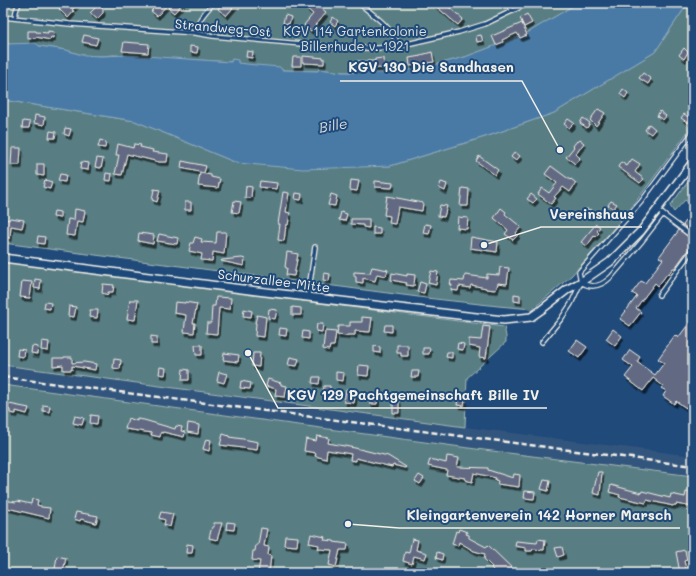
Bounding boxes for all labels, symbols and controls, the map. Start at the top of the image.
street label: Strandweg-Ost [174,14,272,40]
park label: KGV 114 Gartenkolonie Billerhude v. 1921 [283,22,427,54]
callout: KGV 130 Die Sandhasen [340,55,522,81]
text: KGV 130 Die Sandhasen [348,57,514,76]
water label: Bille [317,113,349,137]
callout: Vereinshaus [541,201,642,227]
text: Vereinshaus [550,204,634,223]
street label: Schurzallee-Mitte [217,265,331,295]
callout: KGV 129 Pachtgemeinschaft Bille IV [278,382,547,408]
text: KGV 129 Pachtgemeinschaft Bille IV [287,385,539,404]
callout: Kleingartenverein 142 Horner Marsch [399,502,680,528]
text: Kleingartenverein 142 Horner Marsch [407,505,671,524]

